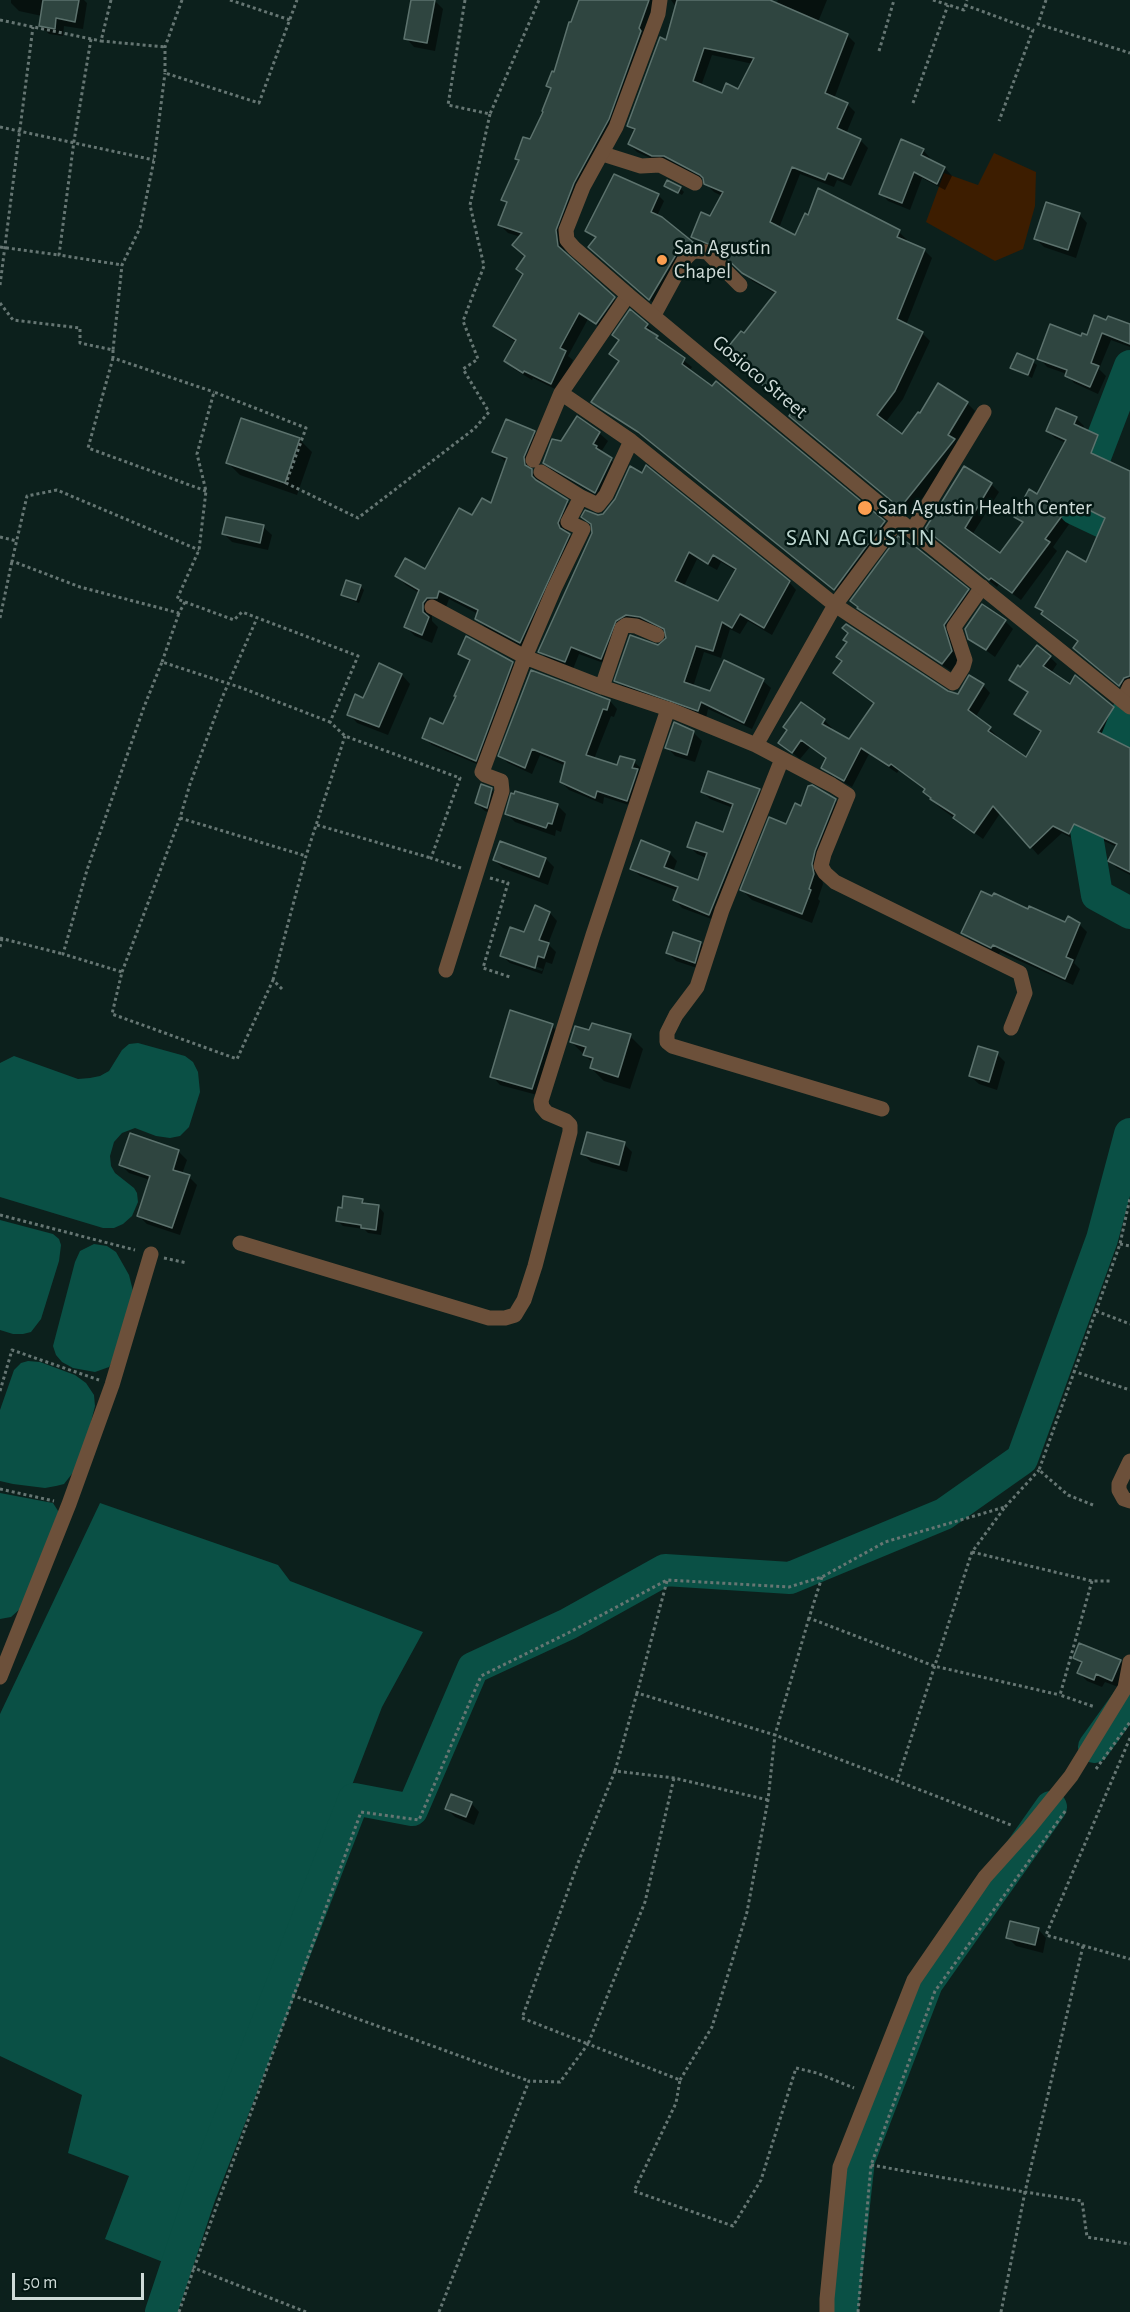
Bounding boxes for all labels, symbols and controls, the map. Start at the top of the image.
place label: San Agustin Chapel [674,235,771,285]
marker: San Agustin Chapel [655,253,669,267]
street label: Gosioco Street [707,330,813,424]
place label: San Agustin Health Center [878,495,1092,521]
marker: San Agustin Health Center [856,499,874,517]
district label: SAN AGUSTIN [786,524,936,552]
scale bar [15,2261,147,2299]
text: 50 m [23,2274,57,2292]

